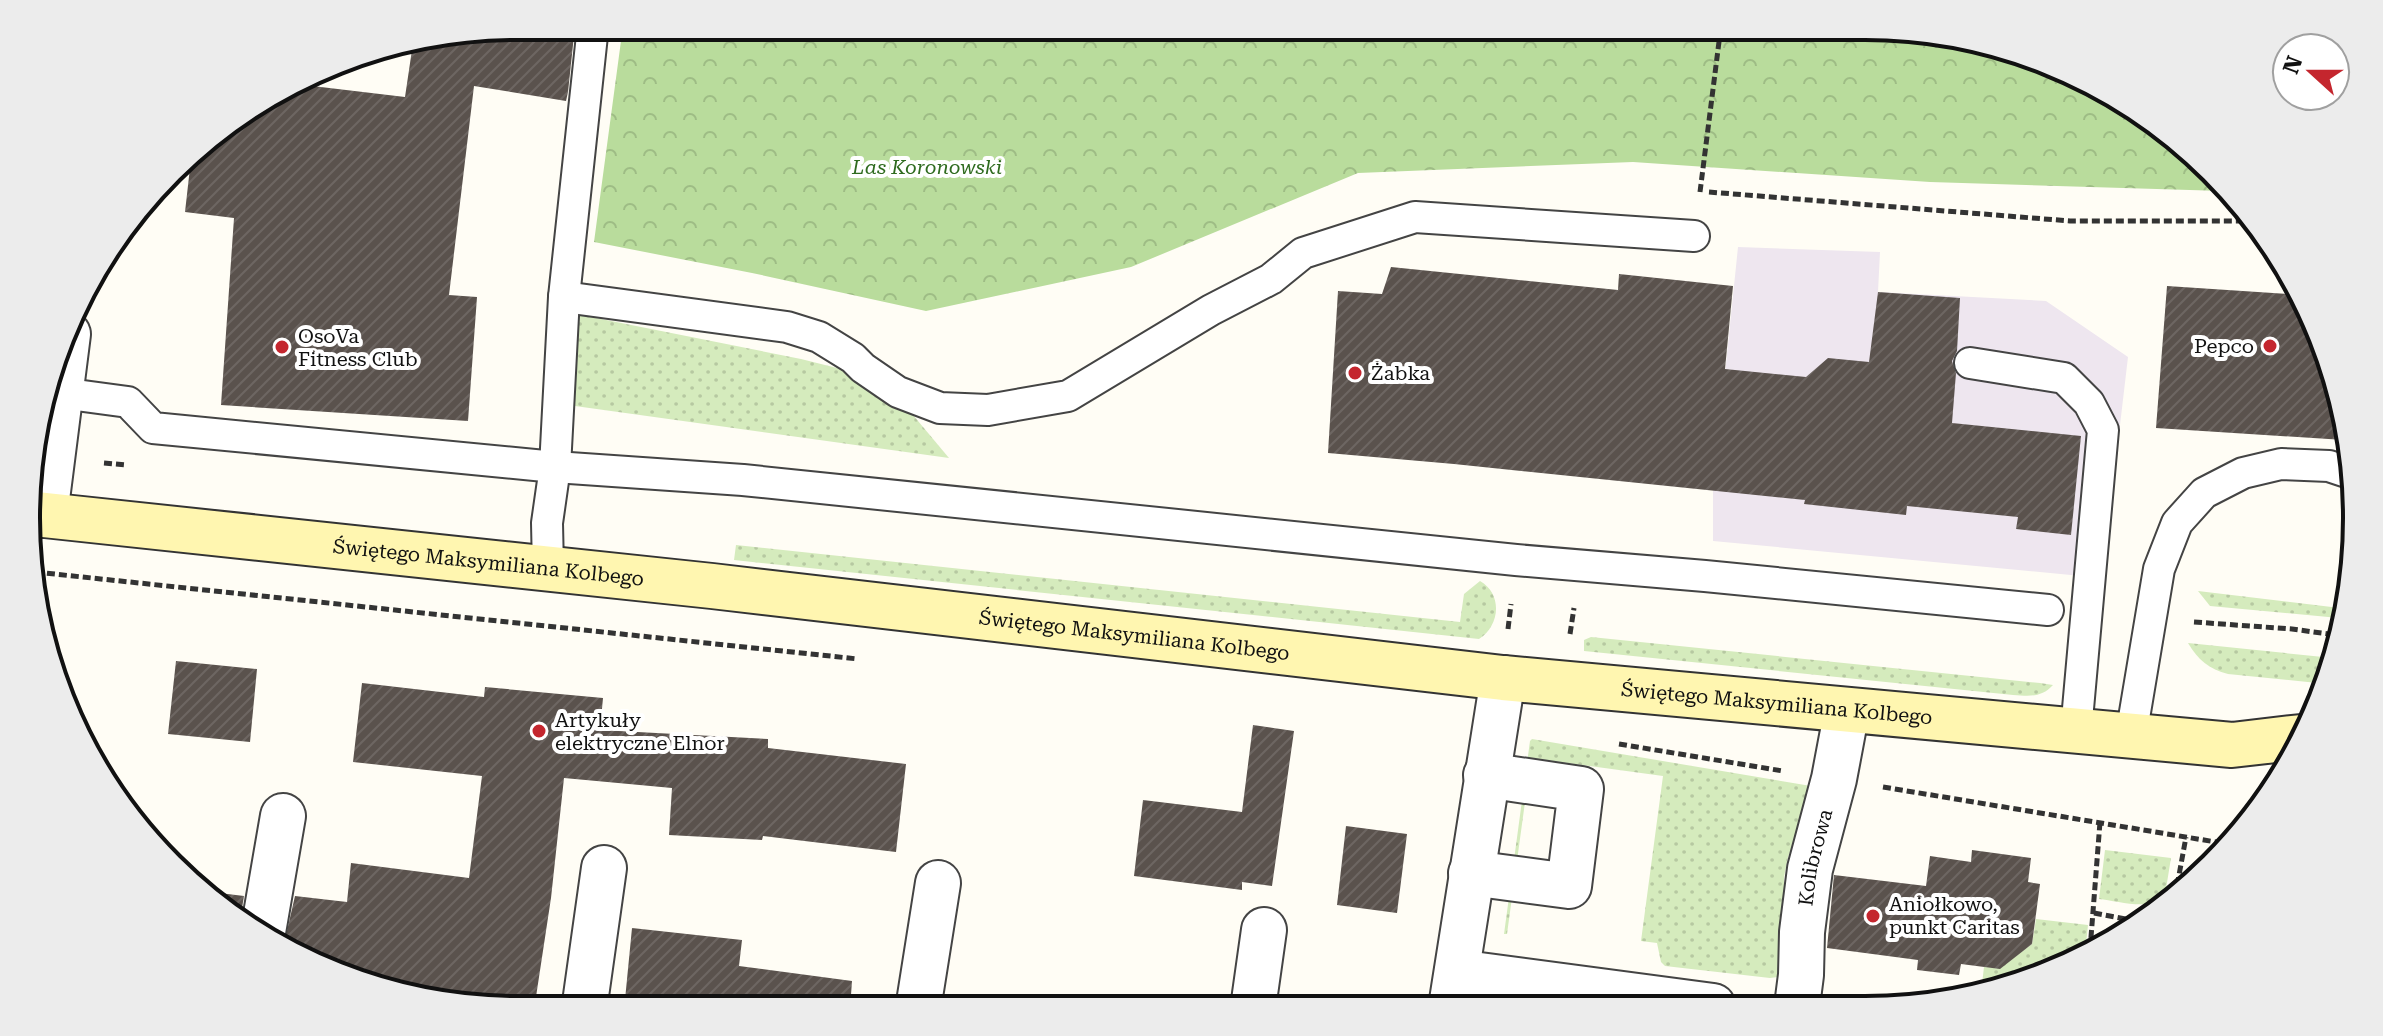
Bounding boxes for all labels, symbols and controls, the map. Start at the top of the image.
north arrow [2271,32,2351,112]
text: N [2278,53,2308,77]
park label: Las Koronowski [851,155,1002,179]
place label: OsoVa Fitness Club [298,324,418,371]
place label: Pepco [2194,334,2254,358]
marker: Pepco [2261,337,2279,355]
marker: OsoVa Fitness Club [273,338,291,356]
place label: Żabka [1371,361,1430,385]
marker: Żabka [1346,364,1364,382]
street label: Świętego Maksymiliana Kolbego [332,534,645,591]
street label: Świętego Maksymiliana Kolbego [978,605,1291,665]
street label: Świętego Maksymiliana Kolbego [1620,677,1933,729]
place label: Artykuły elektryczne Elnor [555,708,725,755]
marker: Artykuły elektryczne Elnor [530,722,548,740]
street label: Kolibrowa [1793,806,1838,907]
place label: Aniołkowo, punkt Caritas [1889,892,2020,939]
marker: Aniołkowo, punkt Caritas [1864,907,1882,925]

